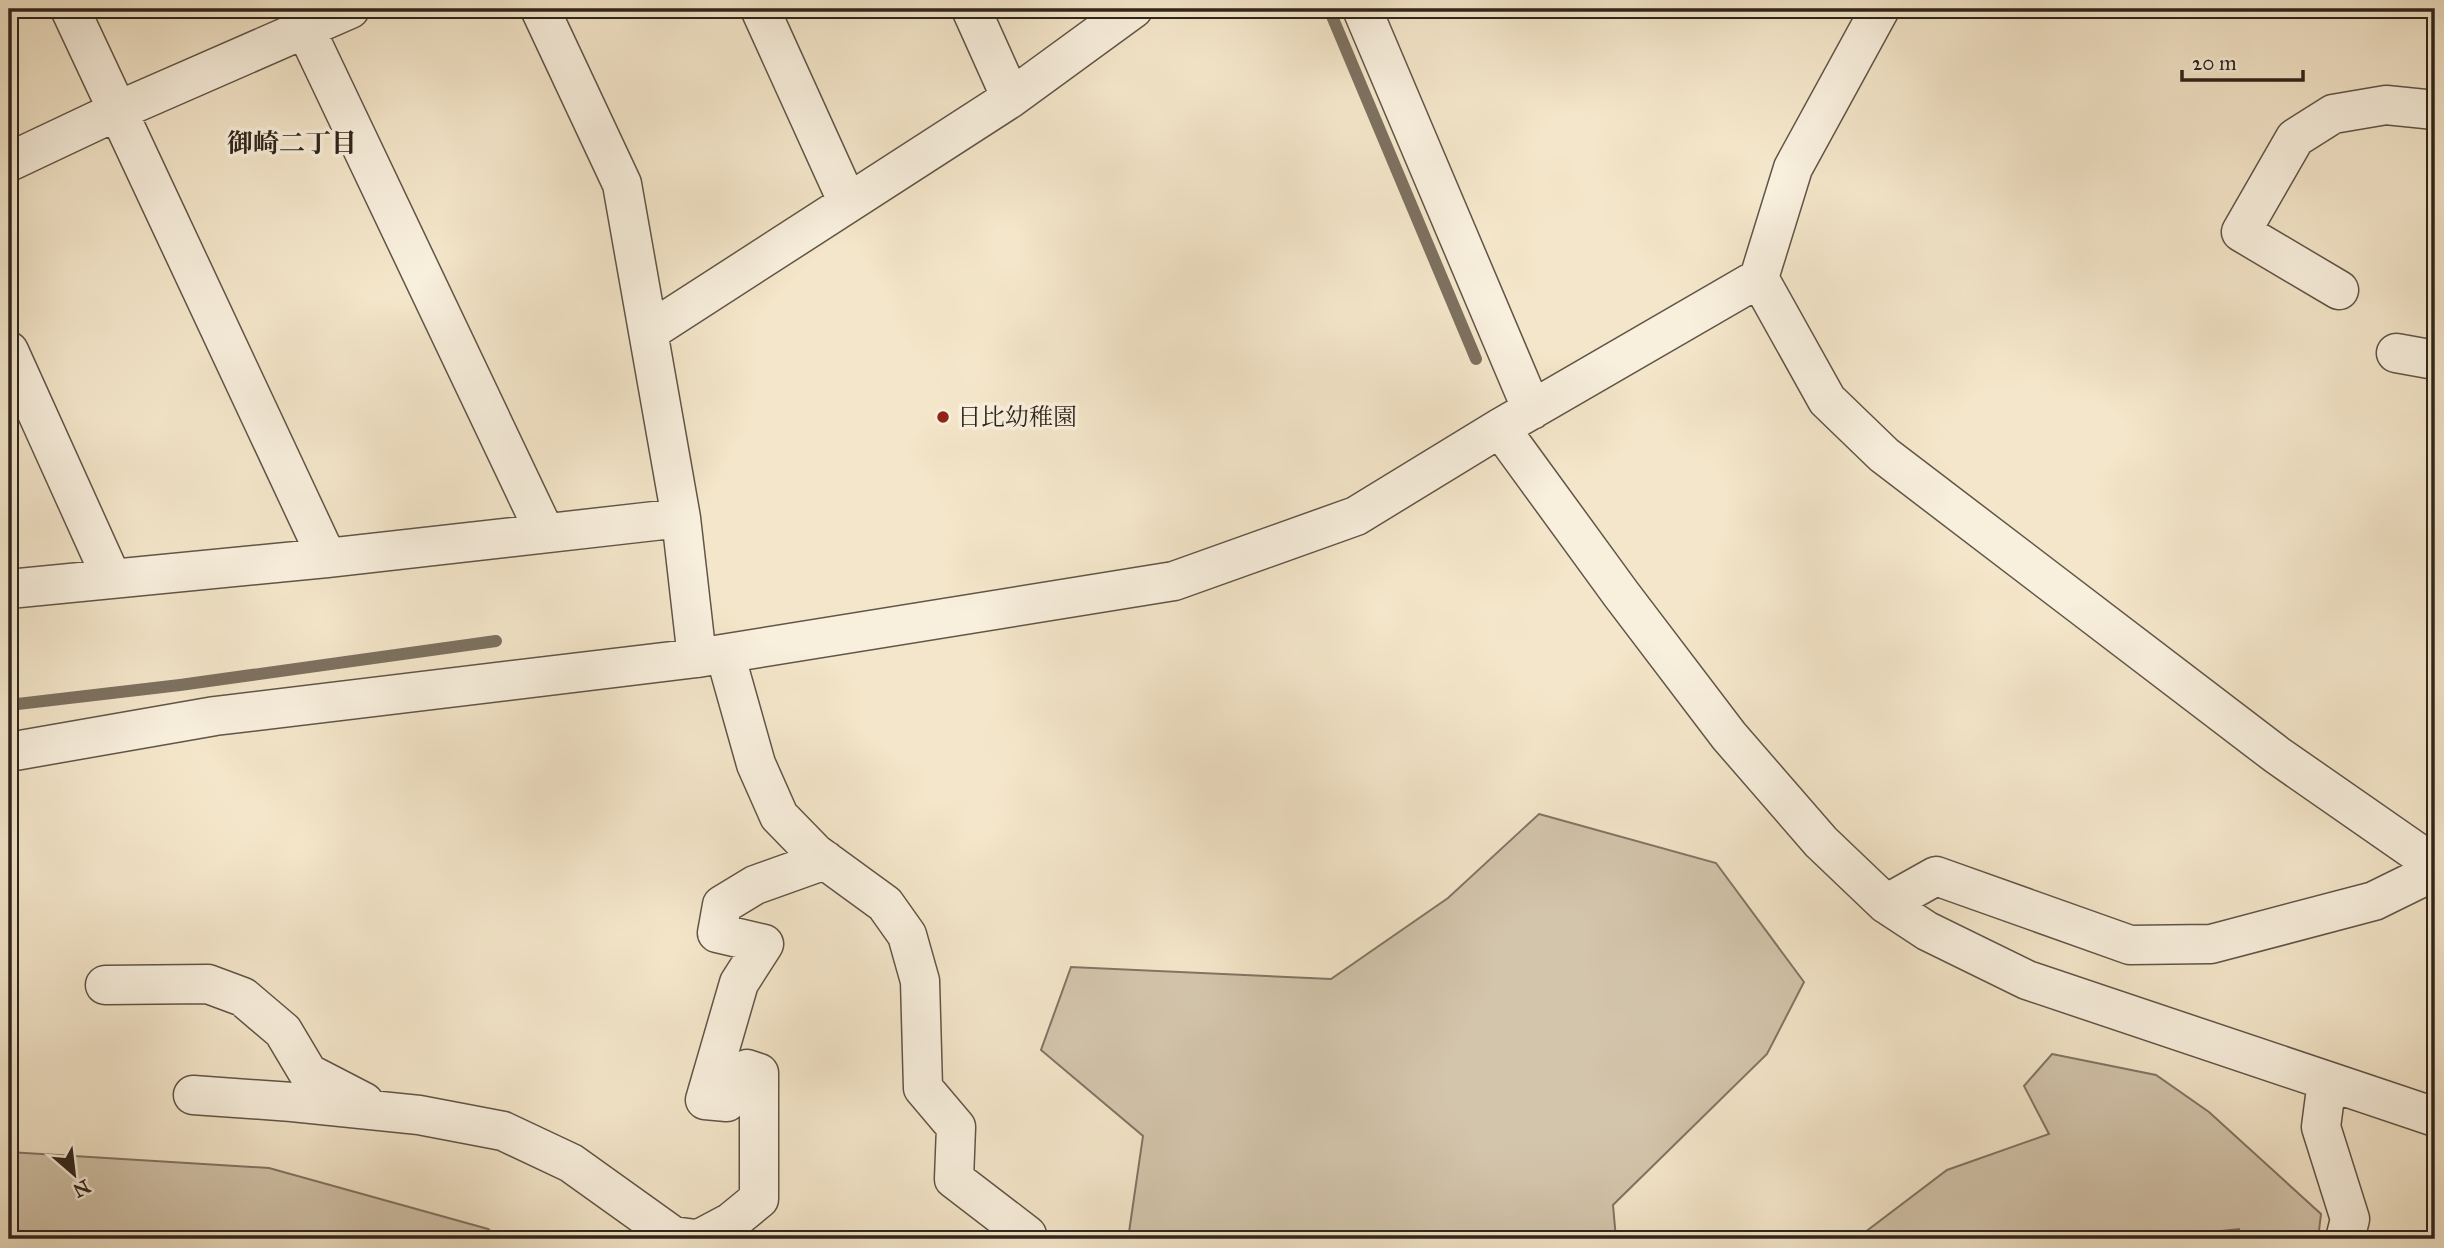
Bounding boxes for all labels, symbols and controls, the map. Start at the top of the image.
scale bar [2182,38,2302,82]
text: 20 m [2192,50,2237,76]
district label: 御崎二丁目 [227,127,357,159]
place label: 日比幼稚園 [957,402,1077,432]
marker: 日比幼稚園 [935,409,951,425]
north arrow [38,1140,108,1210]
text: N [69,1175,94,1203]

